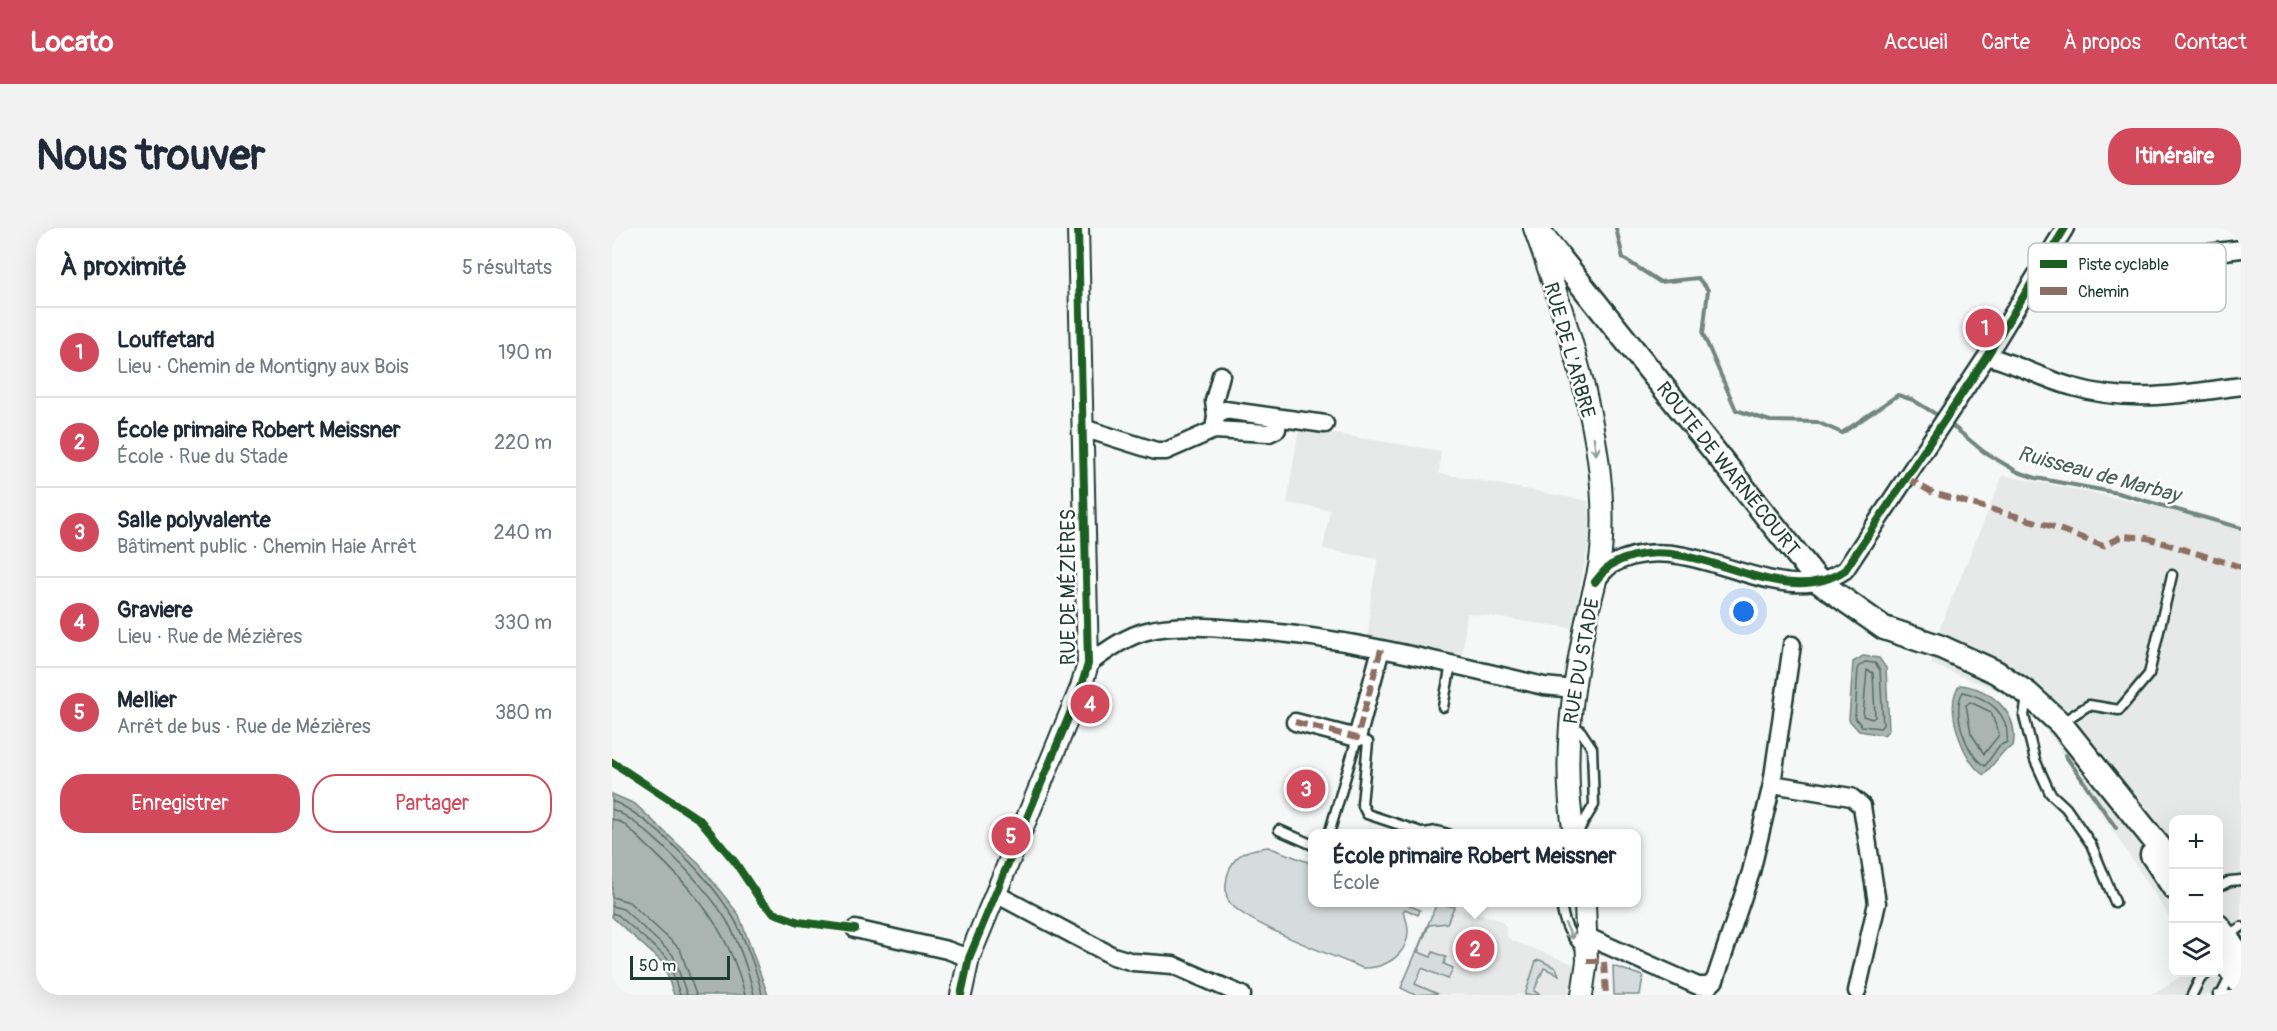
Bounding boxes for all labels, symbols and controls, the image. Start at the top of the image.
text: Locato [30,25,114,60]
text: Accueil [1884,29,1948,56]
text: Carte [1981,29,2030,56]
text: À propos [2063,29,2141,56]
text: Contact [2174,29,2247,56]
button: Itinéraire [2108,128,2241,185]
text: Nous trouver [36,130,265,182]
legend [2028,243,2226,312]
text: À proximité [60,251,187,283]
text: 5 résultats [462,255,552,280]
text: Piste cyclable [2078,255,2169,275]
street label: RUE DE L'ARBRE [1538,279,1601,421]
text: Chemin [2078,282,2129,302]
pin: 1 [1966,306,2004,350]
text: Louffetard [117,326,215,354]
text: 1 [76,340,83,365]
text: 190 m [498,340,552,365]
text: Lieu · Chemin de Montigny aux Bois [117,354,409,379]
street label: ROUTE DE WARNÉCOURT [1651,377,1805,561]
text: École primaire Robert Meissner [117,416,401,444]
text: 2 [74,430,85,455]
text: 220 m [494,430,552,455]
one-way arrow [1590,435,1601,455]
water label: Ruisseau de Marbay [2015,440,2186,510]
text: École · Rue du Stade [117,444,288,469]
text: Salle polyvalente [117,506,271,534]
street label: RUE DE MÉZIÈRES [1056,509,1081,665]
text: 3 [74,520,85,545]
text: 240 m [493,520,552,545]
text: Bâtiment public · Chemin Haie Arrêt [117,534,416,559]
text: Graviere [117,596,193,624]
street label: RUE DU STADE [1558,596,1605,726]
your location [1729,597,1758,626]
text: 4 [74,610,85,635]
text: 330 m [494,610,552,635]
text: Lieu · Rue de Mézières [117,624,302,649]
pin: 4 [1070,682,1110,726]
text: Mellier [117,686,177,714]
text: 5 [74,700,85,725]
text: 380 m [495,700,552,725]
text: Arrêt de bus · Rue de Mézières [117,714,371,739]
pin: 3 [1286,766,1326,812]
button: Enregistrer [60,774,300,833]
button: Partager [312,774,552,833]
pin: 5 [992,814,1030,858]
map controls [2169,815,2223,977]
button: + [2169,815,2223,869]
popup [1308,829,1641,907]
text: École primaire Robert Meissner [1333,842,1616,870]
button: − [2169,869,2223,923]
text: École [1333,870,1379,895]
one-way arrow [1563,922,1575,940]
button: layers [2169,923,2223,977]
pin: 2 [1456,926,1494,972]
scale bar [630,953,730,980]
text: 50 m [639,956,676,976]

